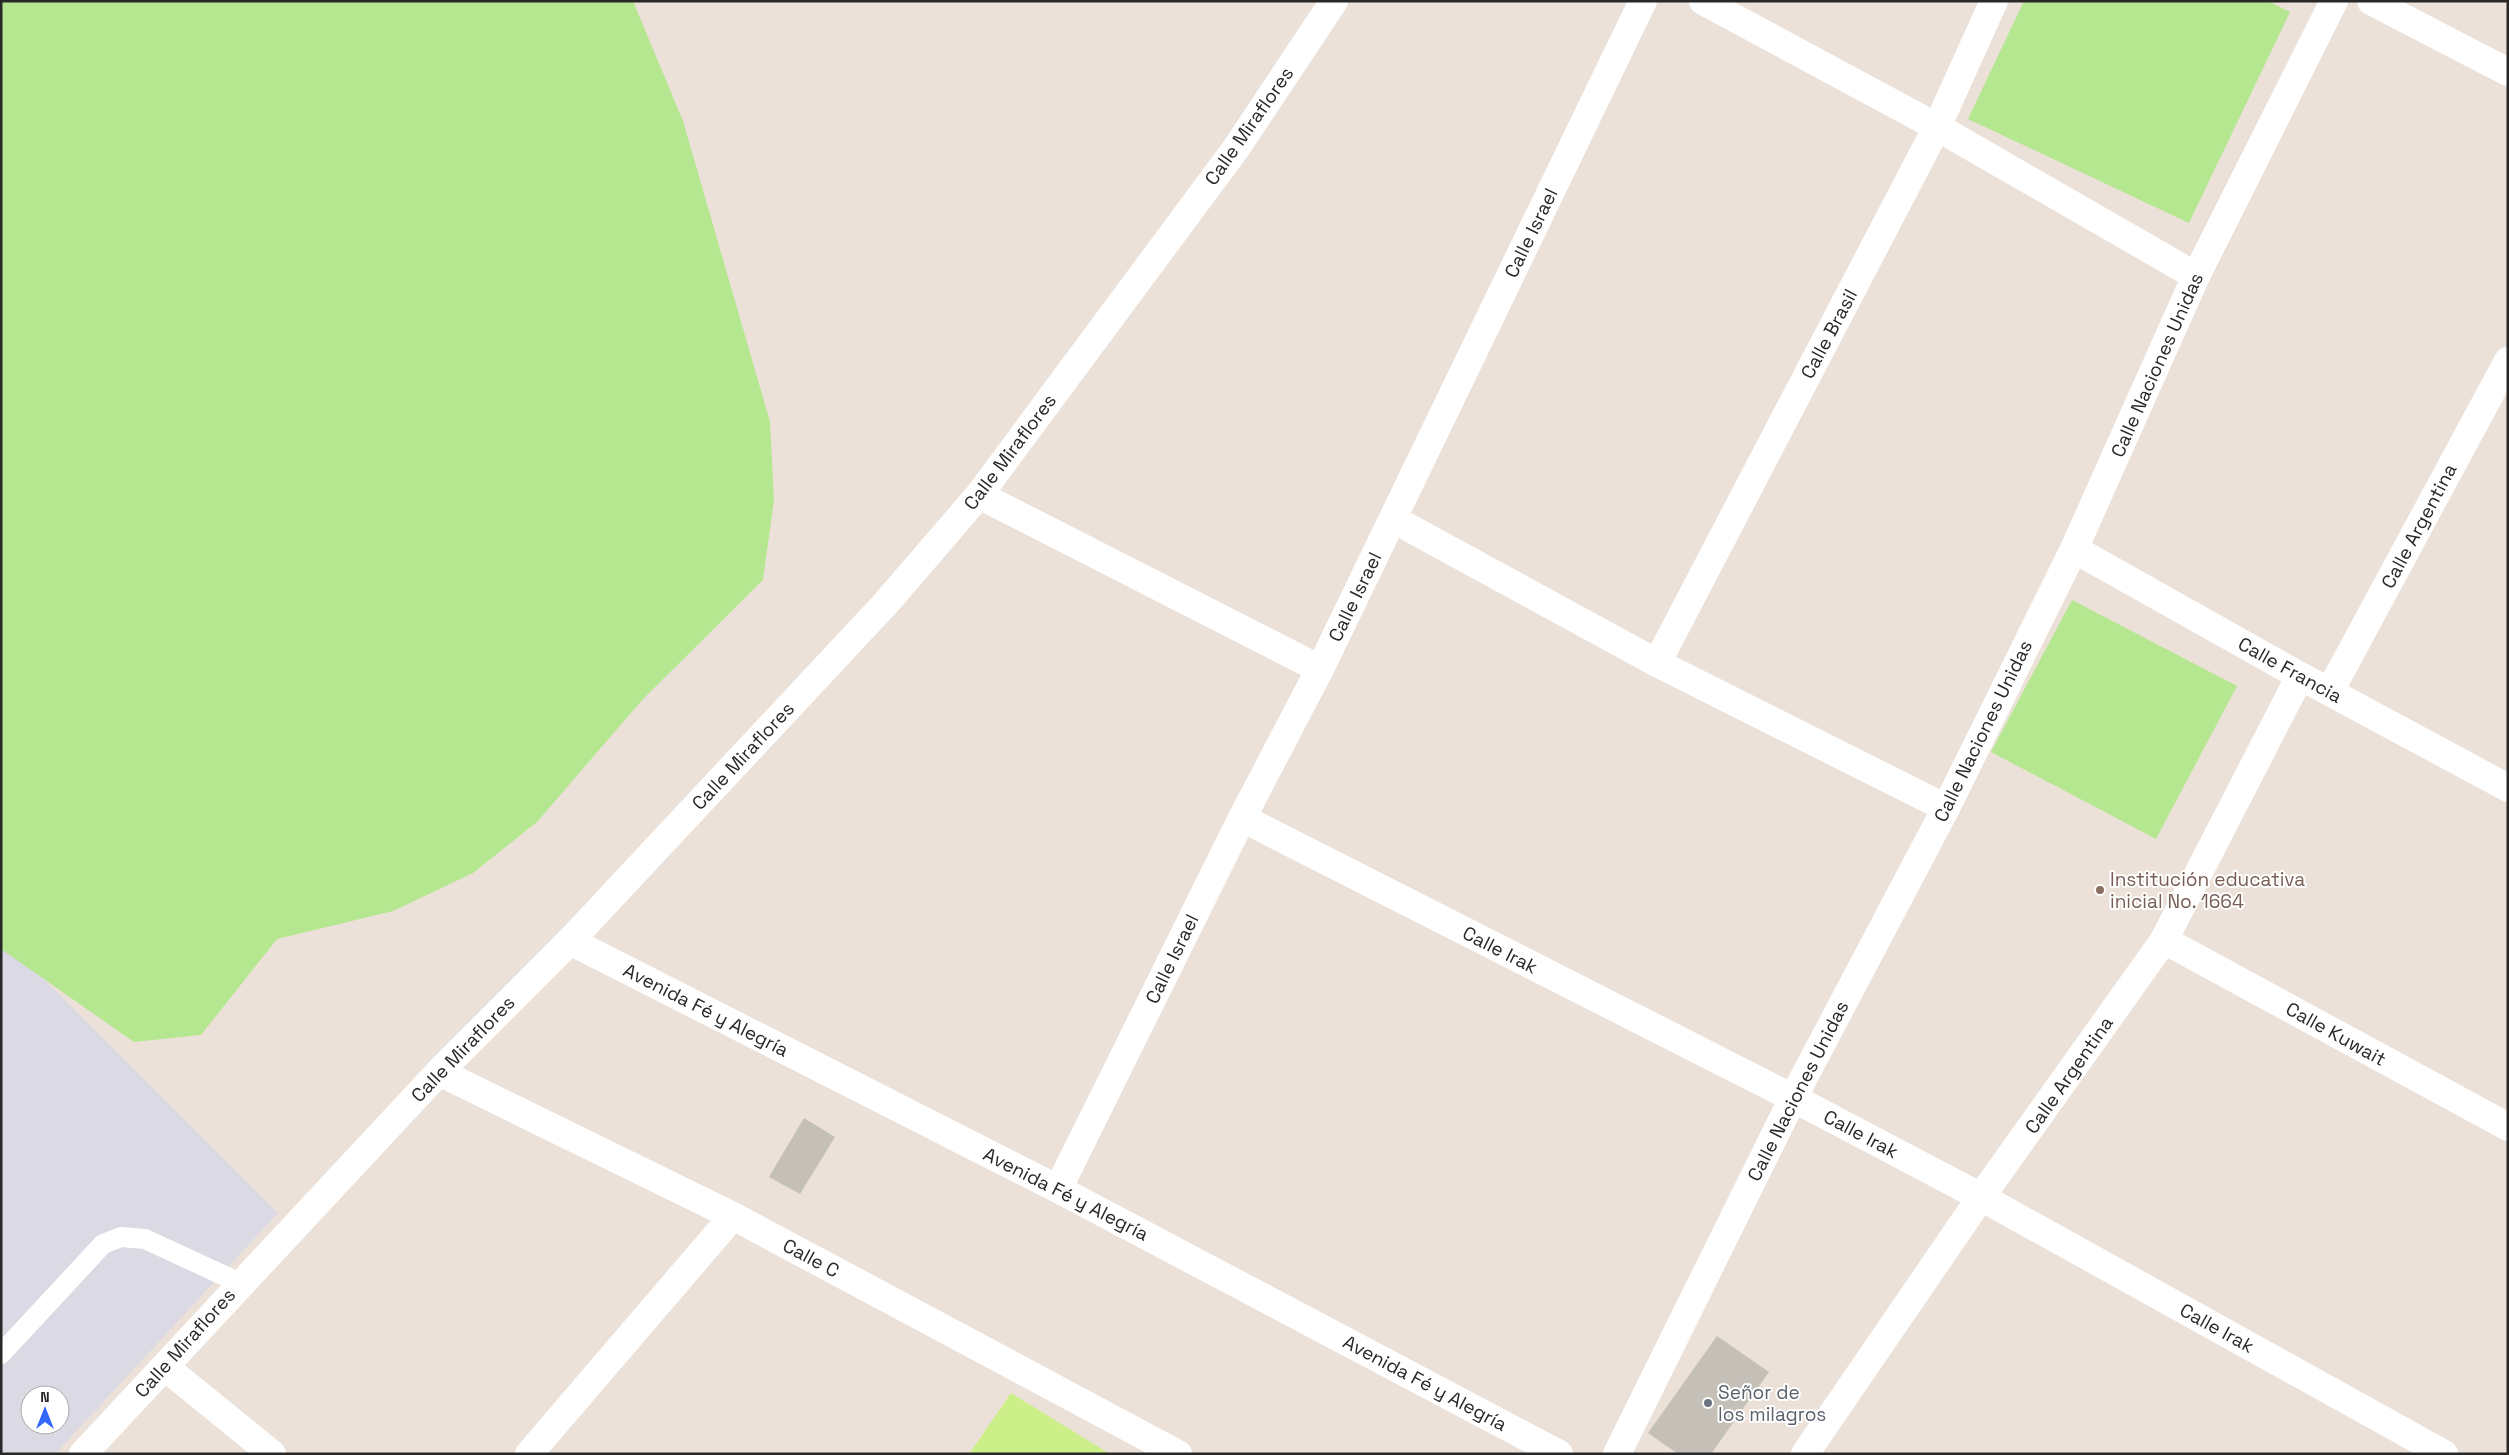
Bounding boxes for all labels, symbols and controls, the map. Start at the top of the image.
street label: Calle Miraflores [1199,62,1299,190]
street label: Calle Israel [1499,184,1563,282]
street label: Calle Naciones Unidas [2105,269,2209,461]
street label: Calle Brasil [1795,285,1863,383]
street label: Calle Miraflores [958,389,1062,515]
street label: Calle Argentina [2376,459,2462,593]
street label: Calle Israel [1323,548,1387,646]
street label: Calle Francia [2234,631,2346,709]
street label: Calle Naciones Unidas [1928,636,2038,826]
street label: Calle Miraflores [686,697,800,815]
place label: Institución educativa inicial No. 1664 [2110,867,2305,914]
marker: Institución educativa inicial No. 1664 [2094,884,2106,896]
street label: Calle Israel [1140,910,1204,1008]
street label: Calle Irak [1458,920,1542,980]
street label: Avenida Fé y Alegría [619,957,793,1063]
street label: Calle Miraflores [406,990,520,1108]
street label: Calle Naciones Unidas [1742,996,1854,1186]
street label: Calle Kuwait [2281,996,2391,1072]
street label: Calle Argentina [2019,1011,2119,1139]
street label: Calle Irak [1819,1104,1903,1164]
street label: Avenida Fé y Alegría [979,1141,1153,1247]
street label: Calle C [778,1233,844,1283]
street label: Calle Miraflores [129,1283,241,1403]
street label: Calle Irak [2175,1297,2259,1359]
street label: Avenida Fé y Alegría [1339,1329,1511,1437]
place label: Señor de los milagros [1718,1380,1826,1427]
north arrow [20,1385,70,1435]
text: N [40,1388,50,1406]
marker: Señor de los milagros [1702,1397,1714,1409]

